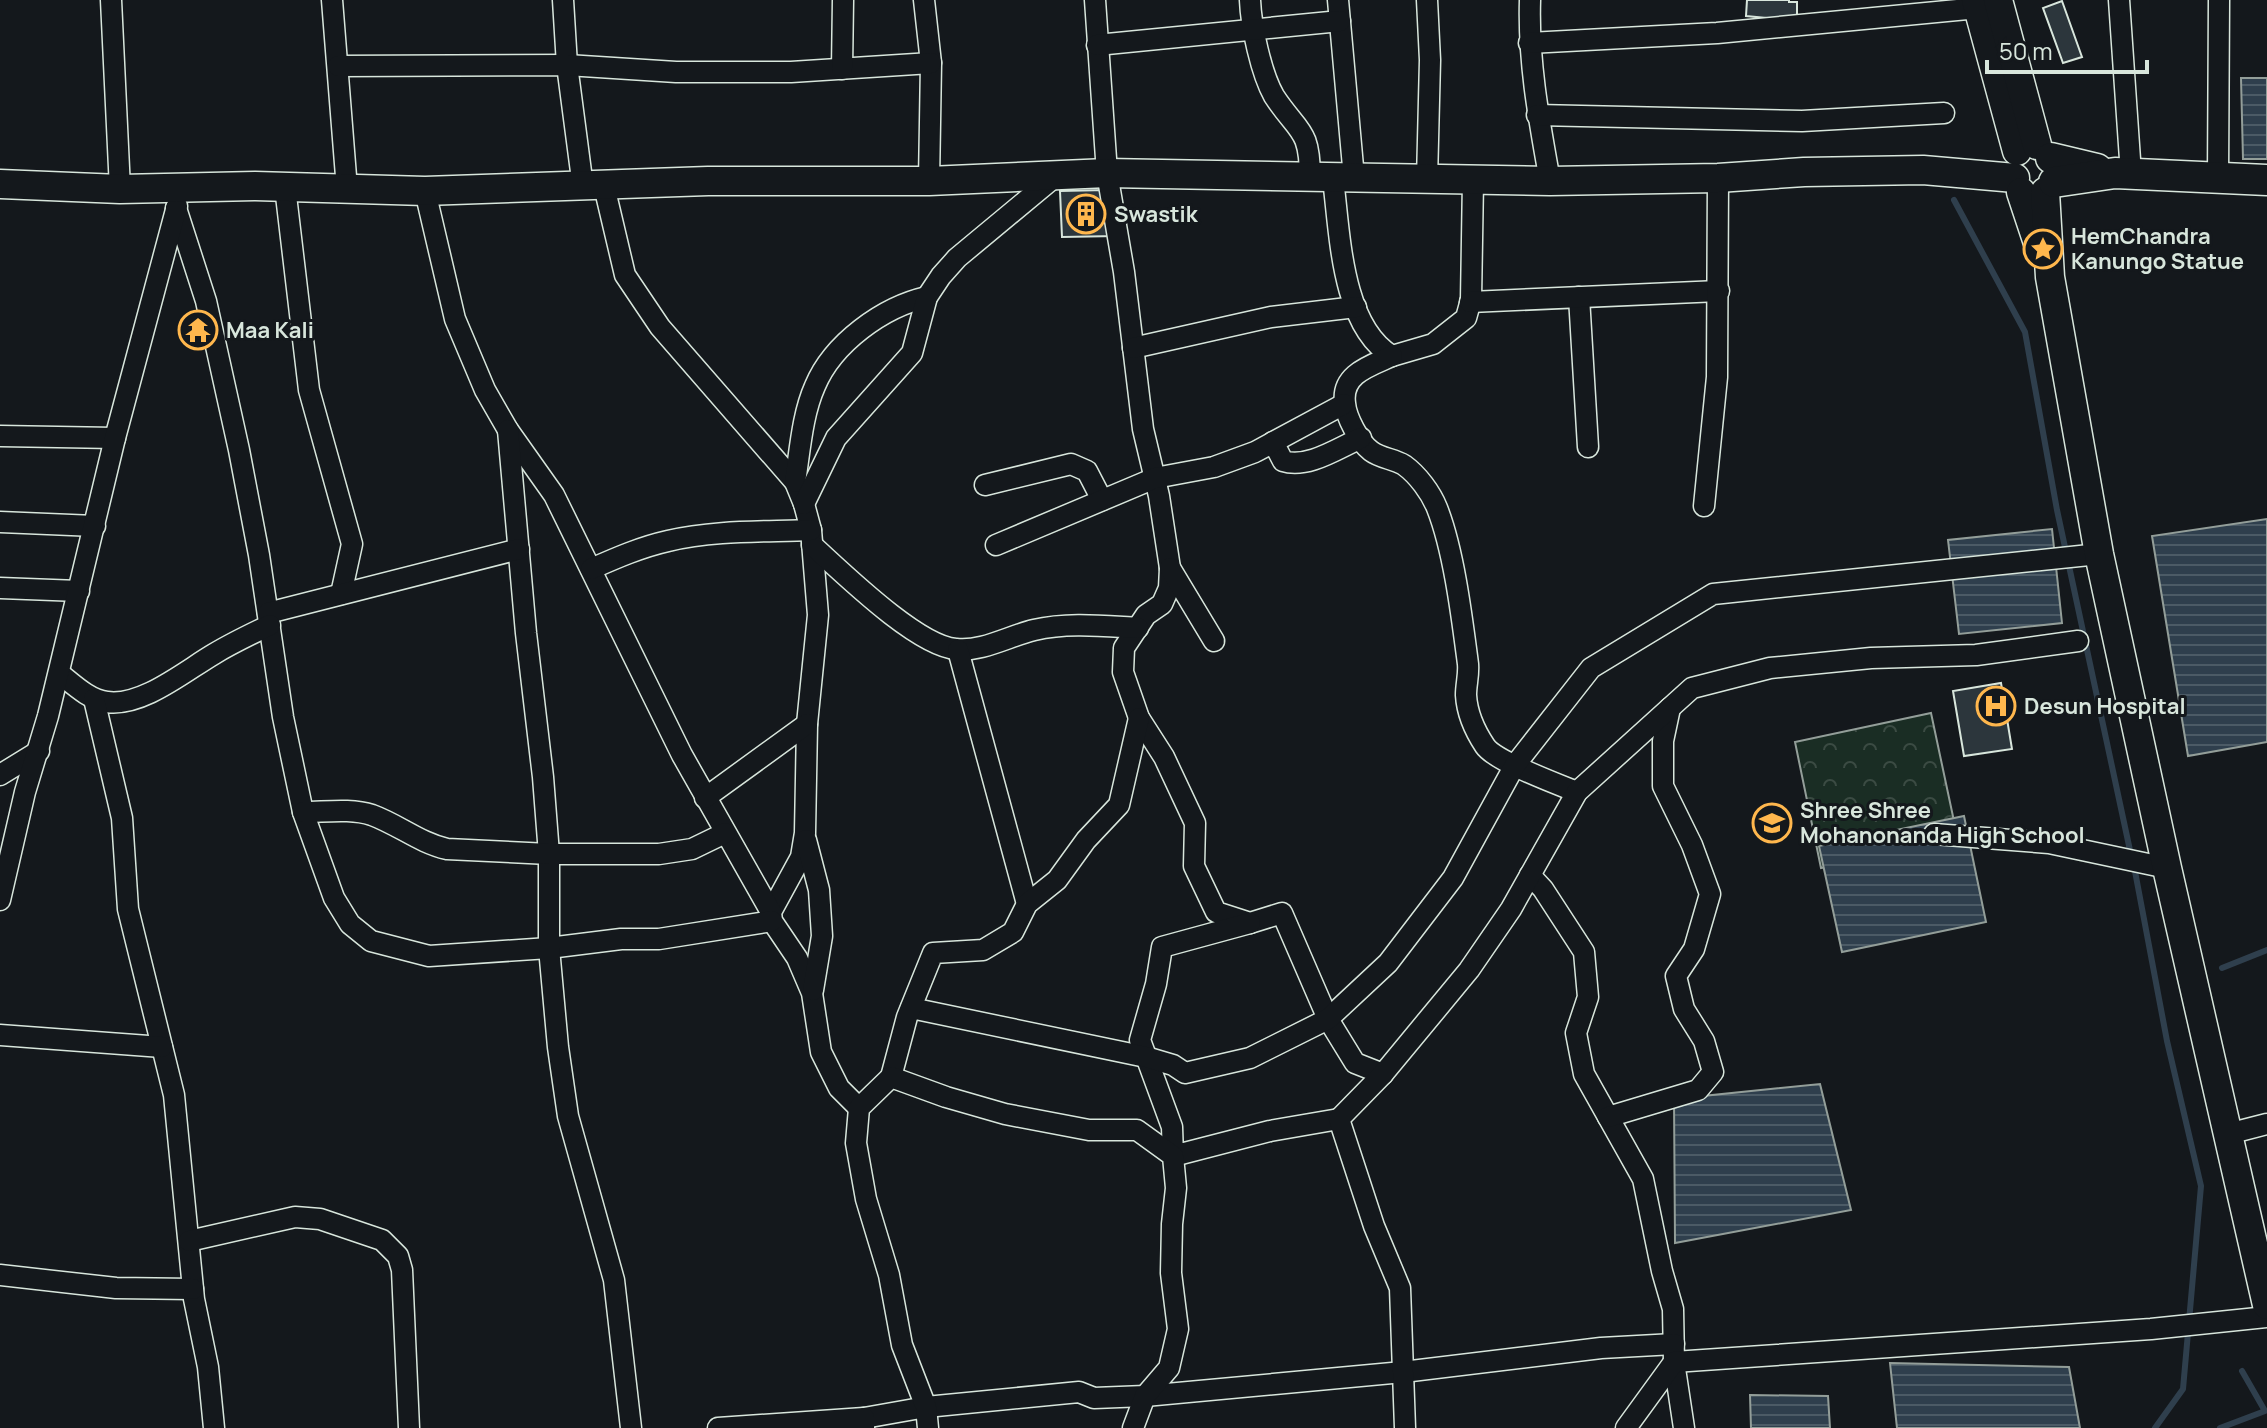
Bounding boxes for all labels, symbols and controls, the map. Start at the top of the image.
scale bar [1987,24,2147,74]
text: 50 m [1999,34,2053,67]
building icon: Swastik [1065,193,1107,235]
place label: Swastik [1114,199,1199,229]
place label: HemChandra Kanungo Statue [2071,221,2244,276]
place icon: HemChandra Kanungo Statue [2022,228,2064,270]
temple icon: Maa Kali [177,309,219,351]
place label: Maa Kali [226,315,314,345]
hospital icon: Desun Hospital [1975,685,2017,727]
place label: Desun Hospital [2024,691,2186,721]
place label: Shree Shree Mohanonanda High School [1800,795,2085,850]
school or university icon: Shree Shree Mohanonanda High School [1751,802,1793,844]

